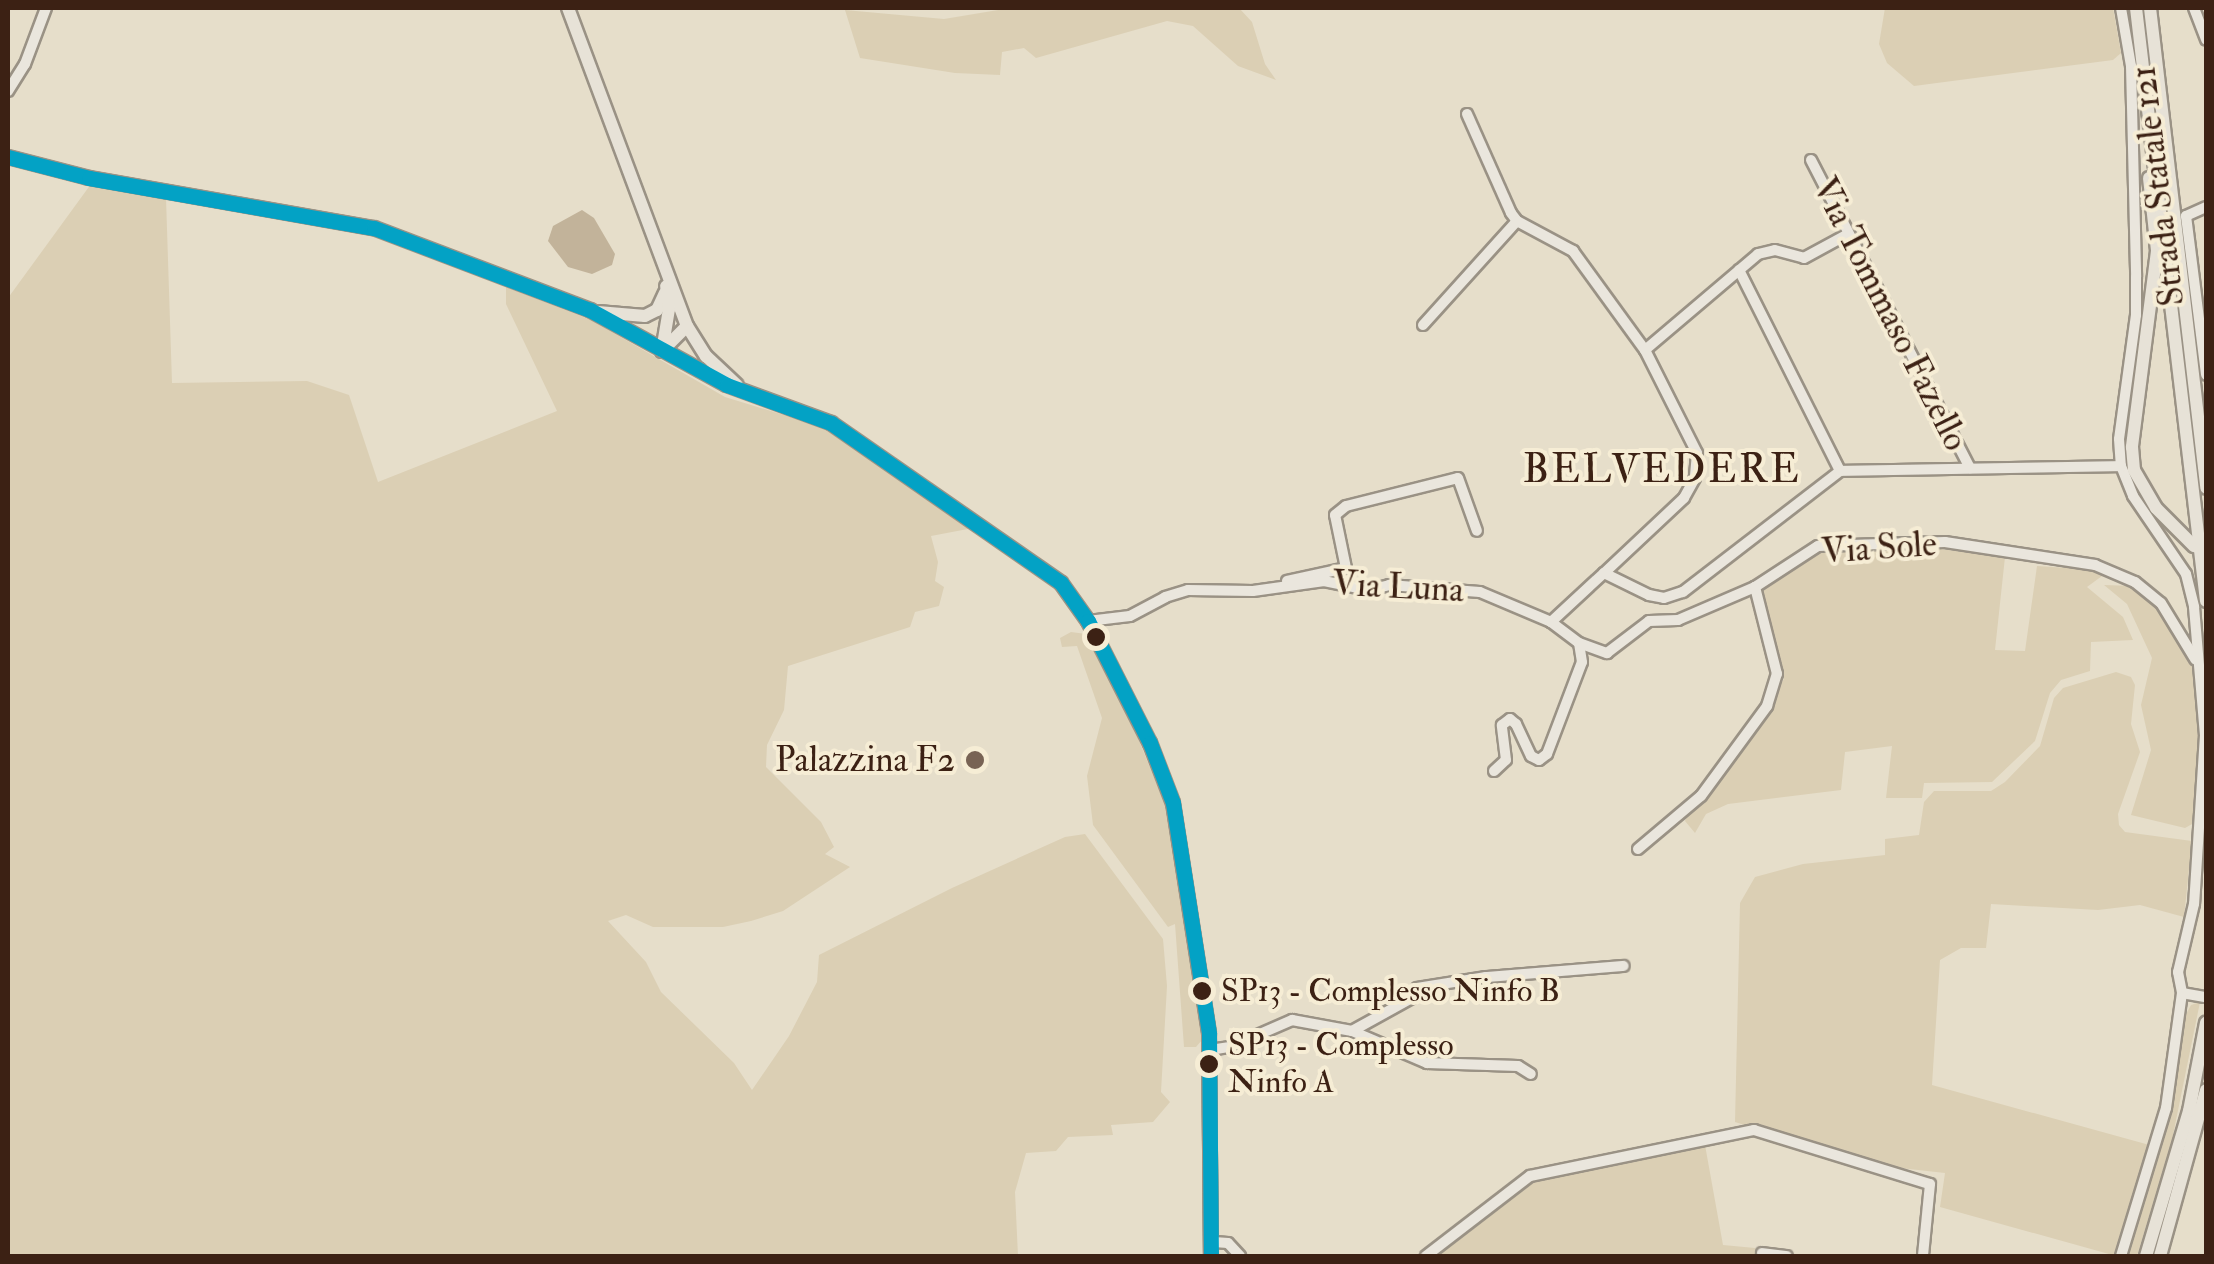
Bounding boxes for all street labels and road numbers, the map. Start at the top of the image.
street label: Strada Statale 121 [2122,63,2194,309]
street label: Via Tommaso Fazello [1803,171,1977,457]
street label: Via Sole [1820,523,1938,573]
street label: Via Luna [1331,563,1465,611]

